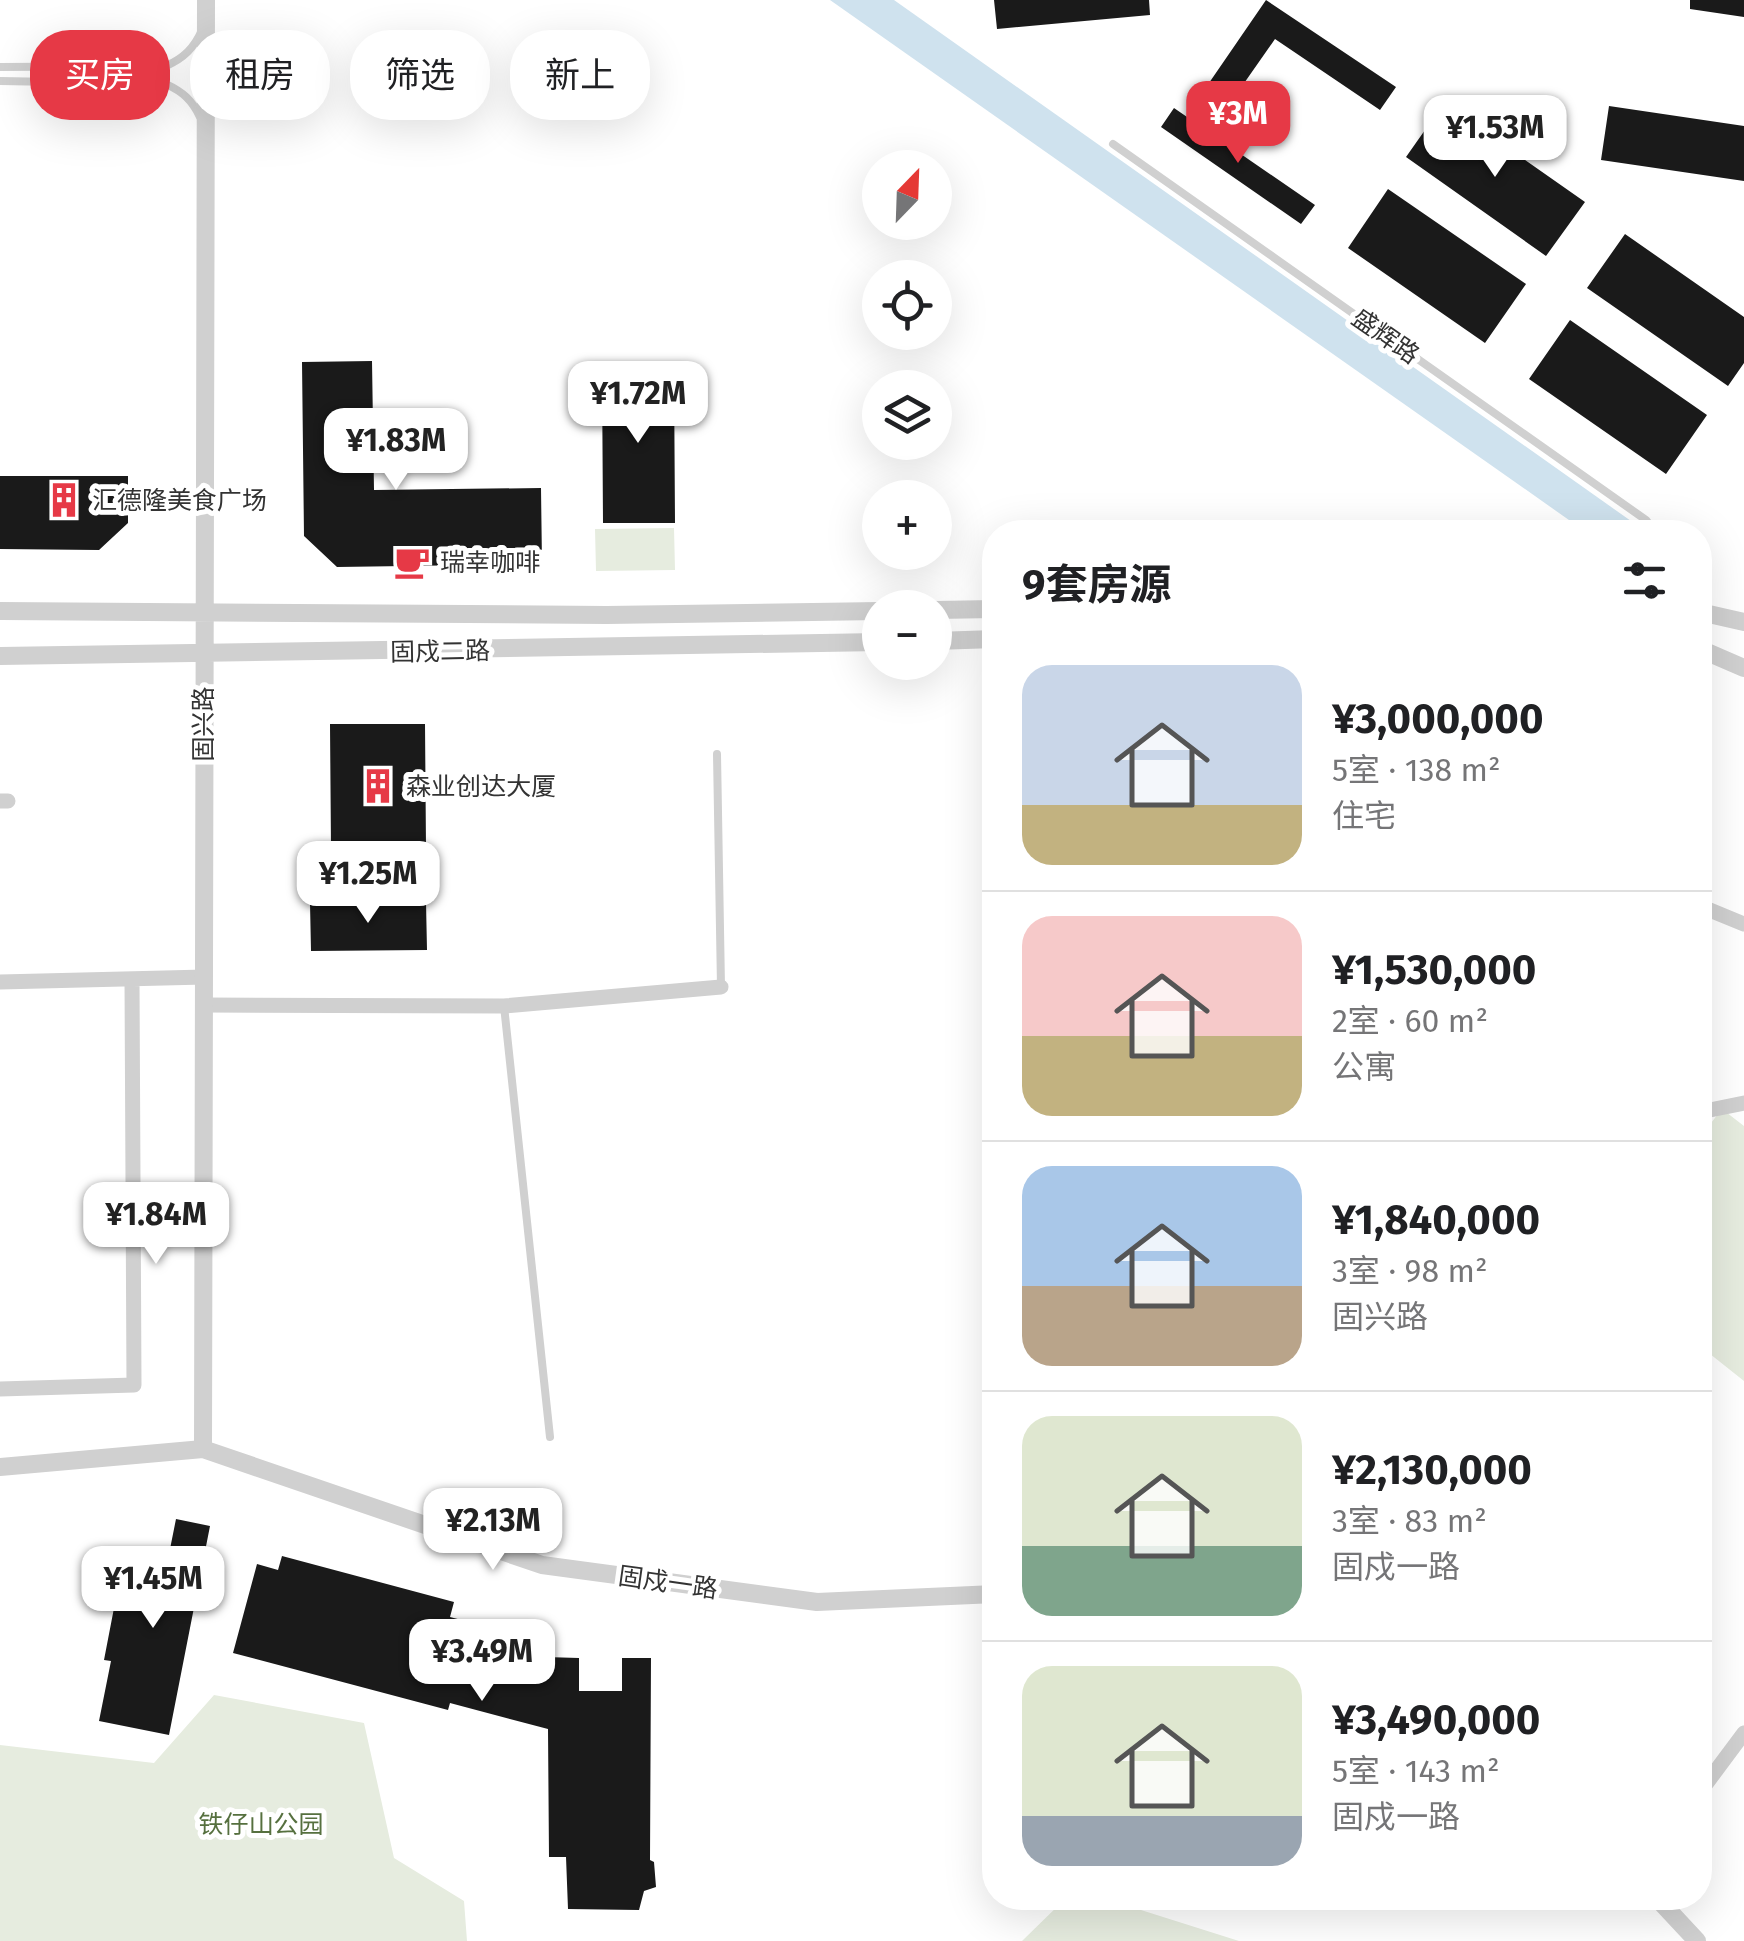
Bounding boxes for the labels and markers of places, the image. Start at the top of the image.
pin: ¥3M [1190,81,1286,166]
pin: ¥1.53M [1414,95,1576,180]
pin: ¥1.72M [557,361,719,446]
pin: ¥1.83M [315,408,477,493]
building icon: 汇德隆美食广场 [45,481,83,519]
place label: 汇德隆美食广场 [92,486,267,516]
cafe icon: 瑞幸咖啡 [393,543,431,581]
place label: 瑞幸咖啡 [440,548,540,578]
building icon: 森业创达大厦 [359,767,397,805]
place label: 森业创达大厦 [406,772,556,802]
pin: ¥1.25M [287,841,449,926]
pin: ¥1.84M [75,1182,237,1267]
pin: ¥2.13M [412,1488,574,1573]
pin: ¥1.45M [72,1546,234,1631]
pin: ¥3.49M [401,1619,563,1704]

